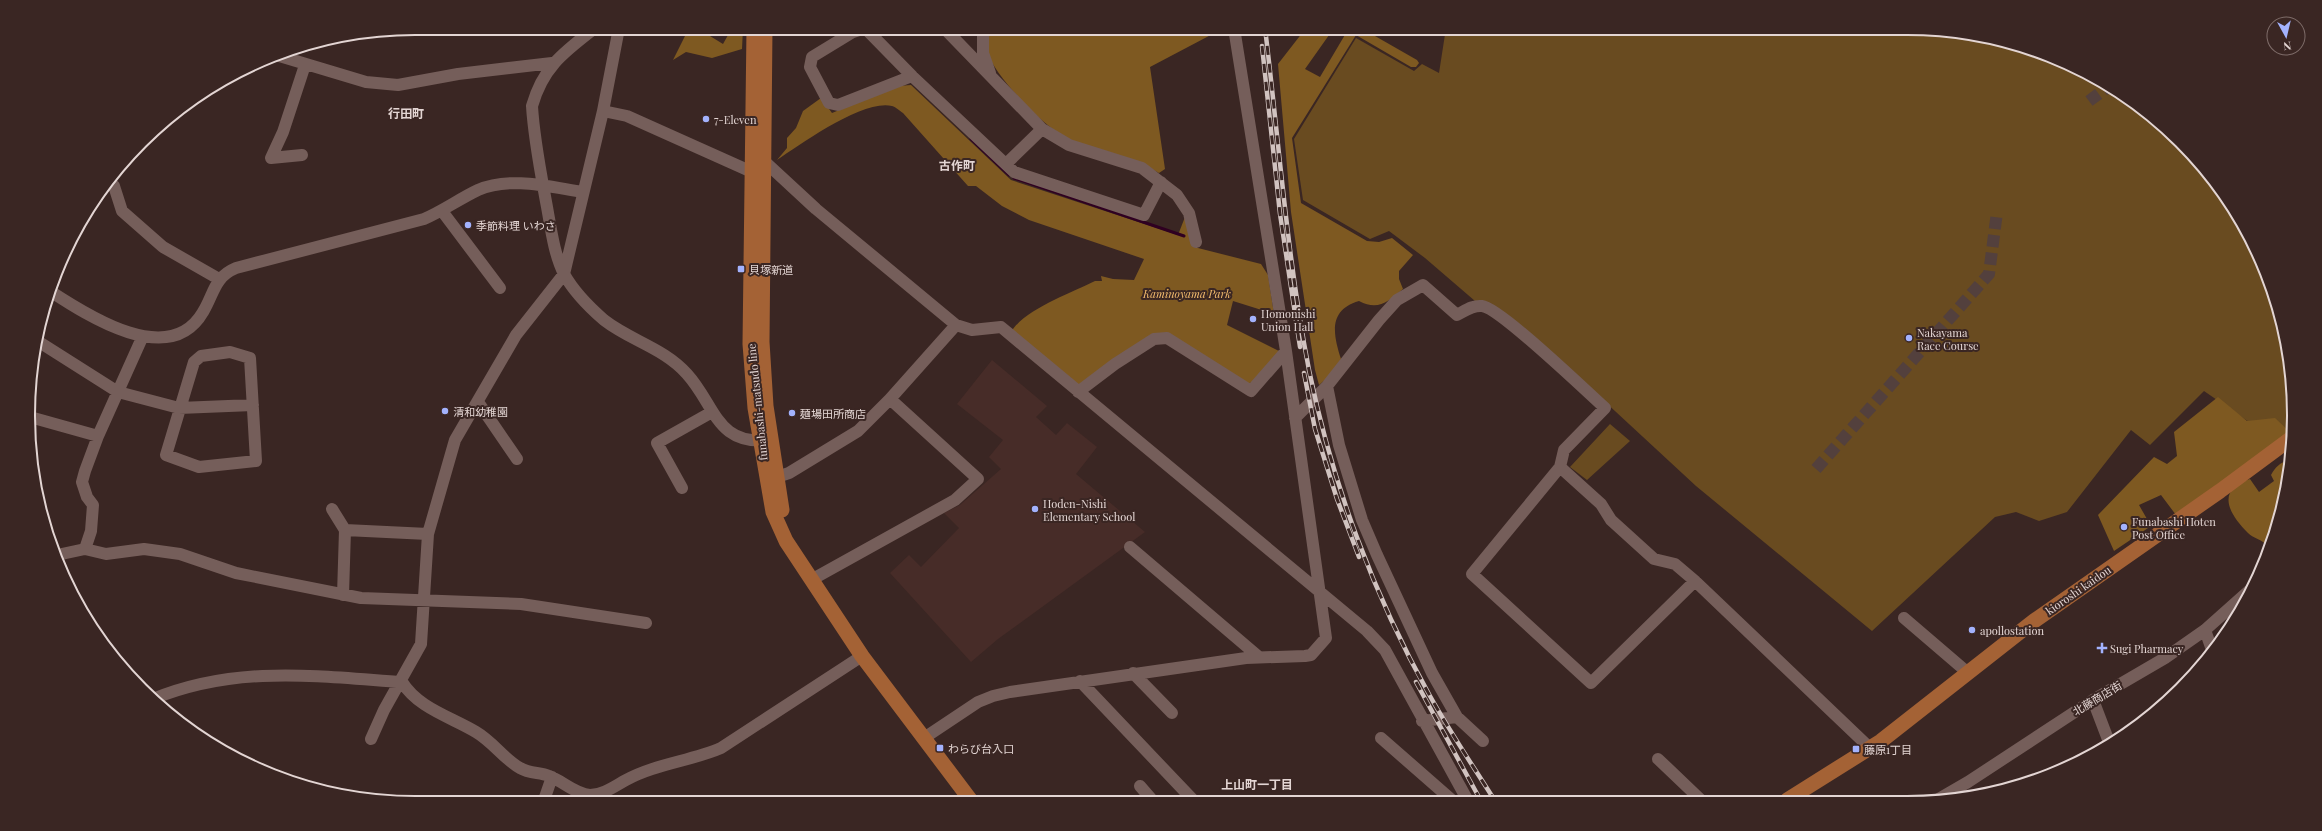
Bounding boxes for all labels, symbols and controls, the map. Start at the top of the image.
north arrow [2266,16,2306,56]
text: N [2282,38,2292,54]
district label: 行田町 [388,105,424,121]
place label: 7-Eleven [714,112,757,127]
marker: 7-Eleven [701,114,711,124]
district label: 古作町 [939,157,975,173]
place label: 季節料理 いわさ [476,218,556,233]
marker: 季節料理 いわさ [463,220,473,230]
place label: 貝塚新道 [749,262,793,277]
marker: 貝塚新道 [736,264,746,274]
park label: Kaminoyama Park [1142,286,1231,301]
place label: Homonishi Union Hall [1261,306,1315,334]
marker: Homonishi Union Hall [1248,314,1258,324]
place label: Nakayama Race Course [1917,325,1979,353]
marker: Nakayama Race Course [1904,333,1914,343]
street label: funabashi-matsudo line [743,342,771,461]
place label: 清和幼稚園 [453,404,508,419]
marker: 清和幼稚園 [440,406,450,416]
place label: 麺場田所商店 [800,406,866,421]
marker: 麺場田所商店 [787,408,797,418]
place label: Hoden-Nishi Elementary School [1043,496,1135,524]
marker: Hoden-Nishi Elementary School [1030,504,1040,514]
place label: Funabashi Hoten Post Office [2132,514,2216,542]
marker: Funabashi Hoten Post Office [2119,522,2129,532]
street label: kioroshi kaidou [2042,562,2114,618]
place label: apollostation [1980,623,2044,638]
marker: apollostation [1967,625,1977,635]
place label: Sugi Pharmacy [2110,641,2184,656]
marker: Sugi Pharmacy [2097,643,2107,653]
street label: 北藤商店街 [2070,677,2124,719]
place label: わらび台入口 [948,741,1014,756]
place label: 藤原1丁目 [1864,742,1912,757]
marker: わらび台入口 [935,743,945,753]
marker: 藤原1丁目 [1851,744,1861,754]
district label: 上山町一丁目 [1221,776,1293,792]

